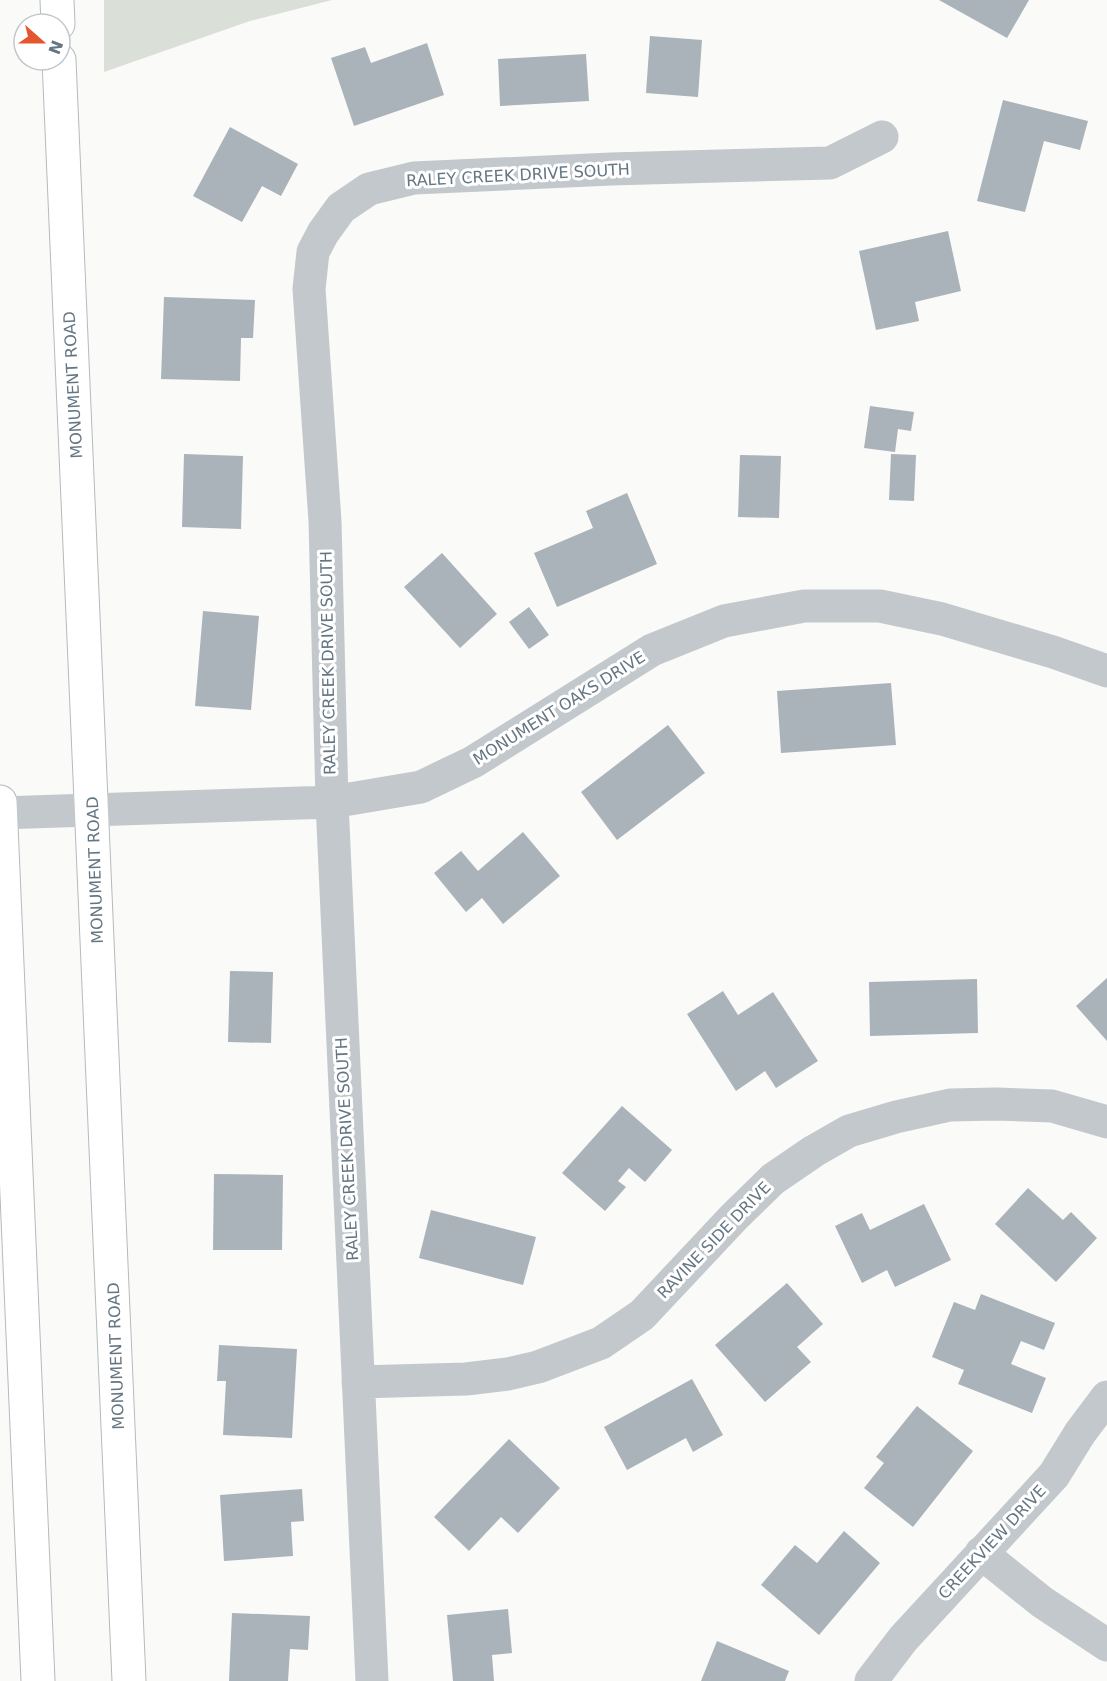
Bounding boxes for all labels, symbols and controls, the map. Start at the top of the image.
north arrow [12,12,72,72]
text: N [44,38,67,57]
street label: RALEY CREEK DRIVE SOUTH [406,160,630,190]
street label: MONUMENT ROAD [60,311,86,459]
street label: RALEY CREEK DRIVE SOUTH [317,551,339,775]
street label: MONUMENT OAKS DRIVE [470,647,648,769]
street label: MONUMENT ROAD [83,796,107,944]
street label: RALEY CREEK DRIVE SOUTH [332,1037,362,1261]
street label: RAVINE SIDE DRIVE [653,1178,775,1302]
street label: MONUMENT ROAD [104,1282,128,1430]
street label: CREEKVIEW DRIVE [934,1481,1050,1603]

